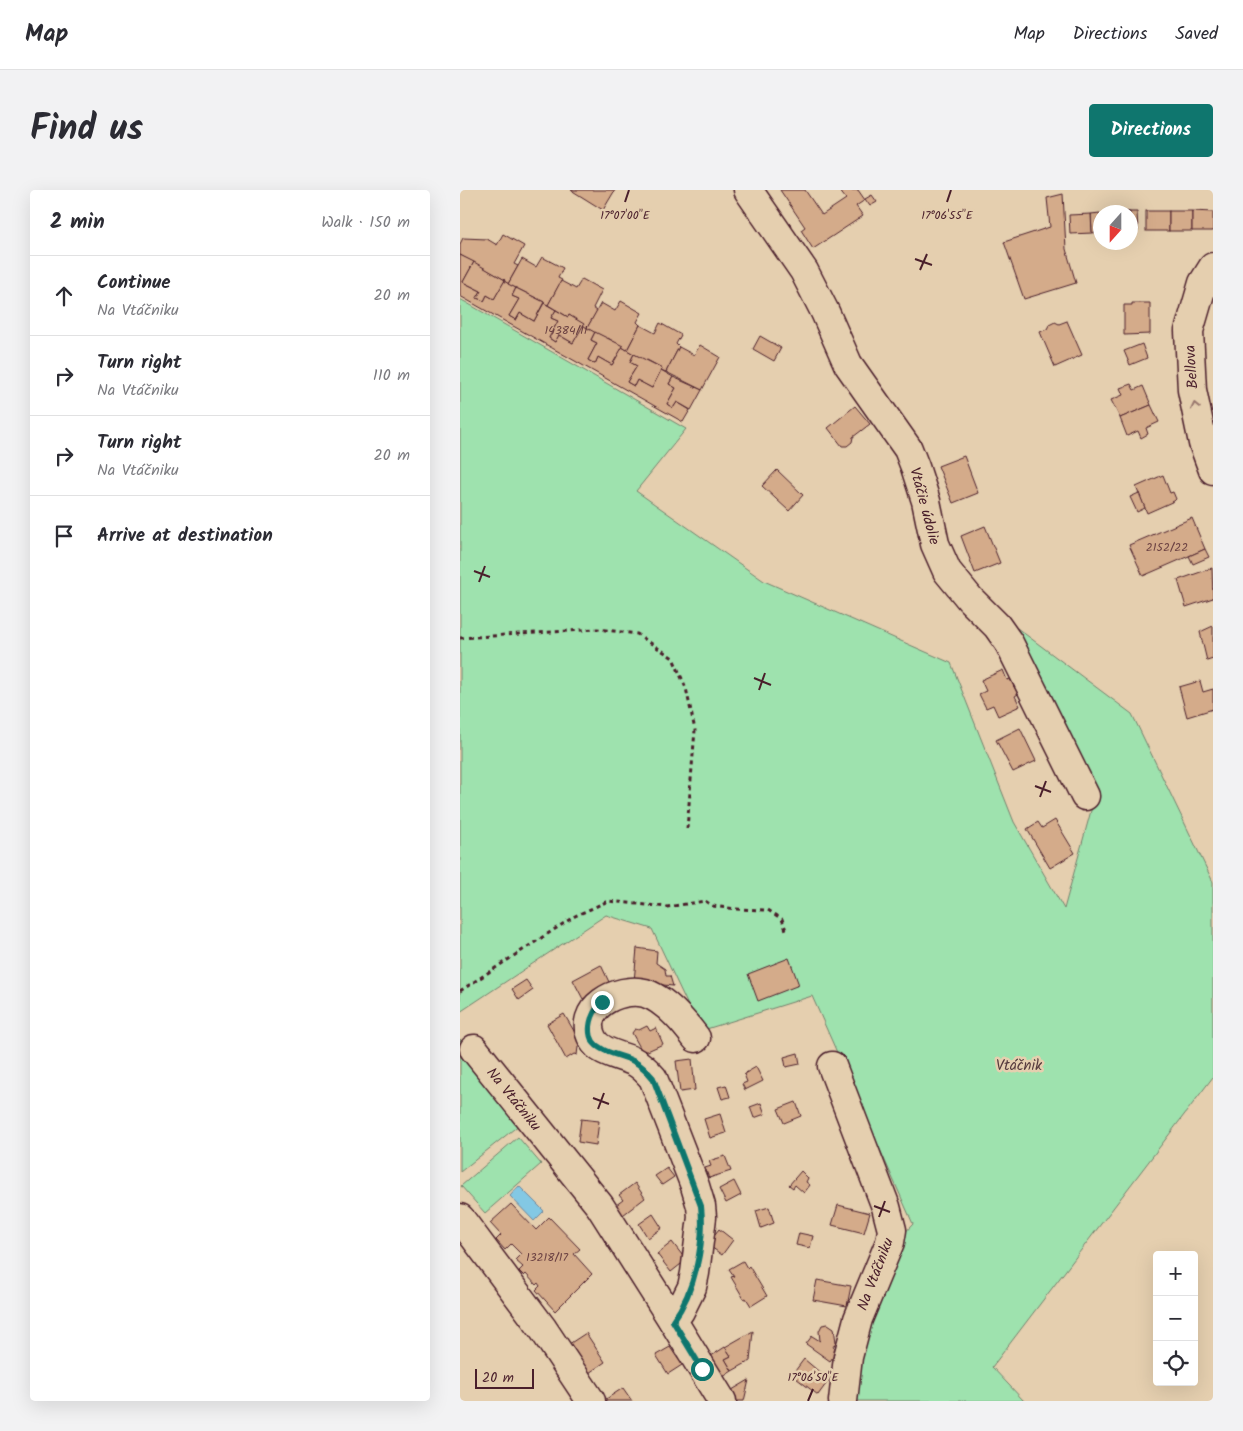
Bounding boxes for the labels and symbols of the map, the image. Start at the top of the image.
north arrow [1093,205,1138,250]
text: 17°07'00"E [600,206,651,225]
text: 17°06'55"E [921,206,974,225]
house number: 14384/11 [545,321,588,340]
street label: Bellova [1178,344,1205,390]
one-way arrow [1191,401,1201,410]
street label: Vtáčie údolie [902,465,946,548]
house number: 2152/22 [1146,538,1188,557]
route end [591,991,614,1014]
park label: Vtáčnik [996,1054,1043,1078]
street label: Na Vtáčniku [480,1062,547,1137]
street label: Na Vtáčniku [851,1234,901,1314]
house number: 13218/17 [526,1248,569,1267]
route start [691,1358,714,1381]
scale bar [475,1366,534,1389]
text: 17°06'50"E [787,1368,840,1387]

